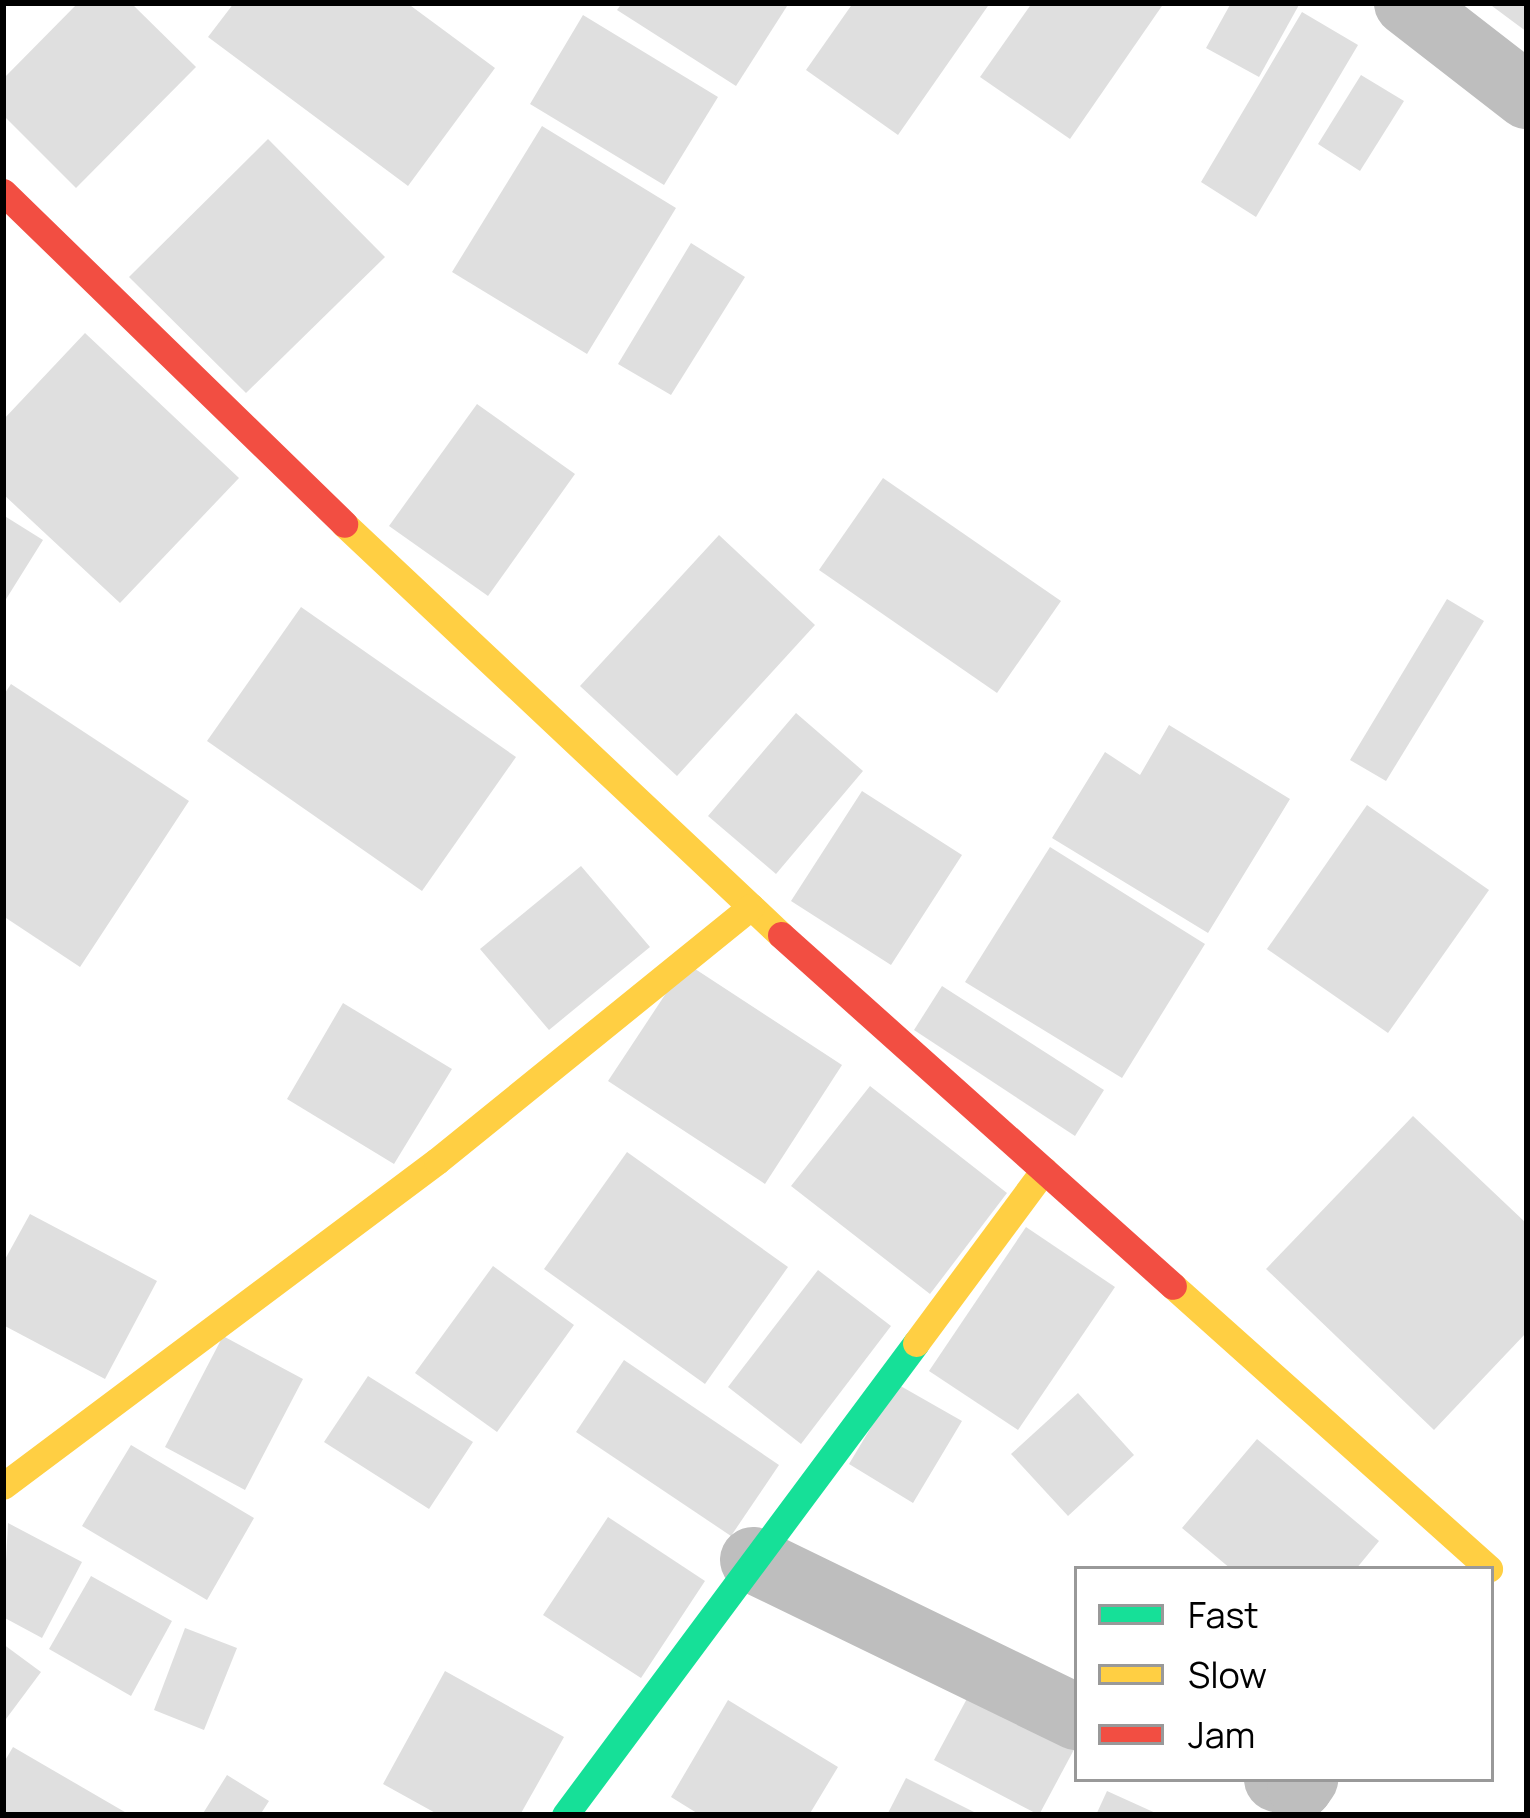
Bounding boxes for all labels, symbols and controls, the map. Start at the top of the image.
legend [1074,1566,1494,1782]
text: Fast [1188,1590,1259,1639]
text: Slow [1188,1650,1267,1699]
text: Jam [1188,1710,1255,1759]

